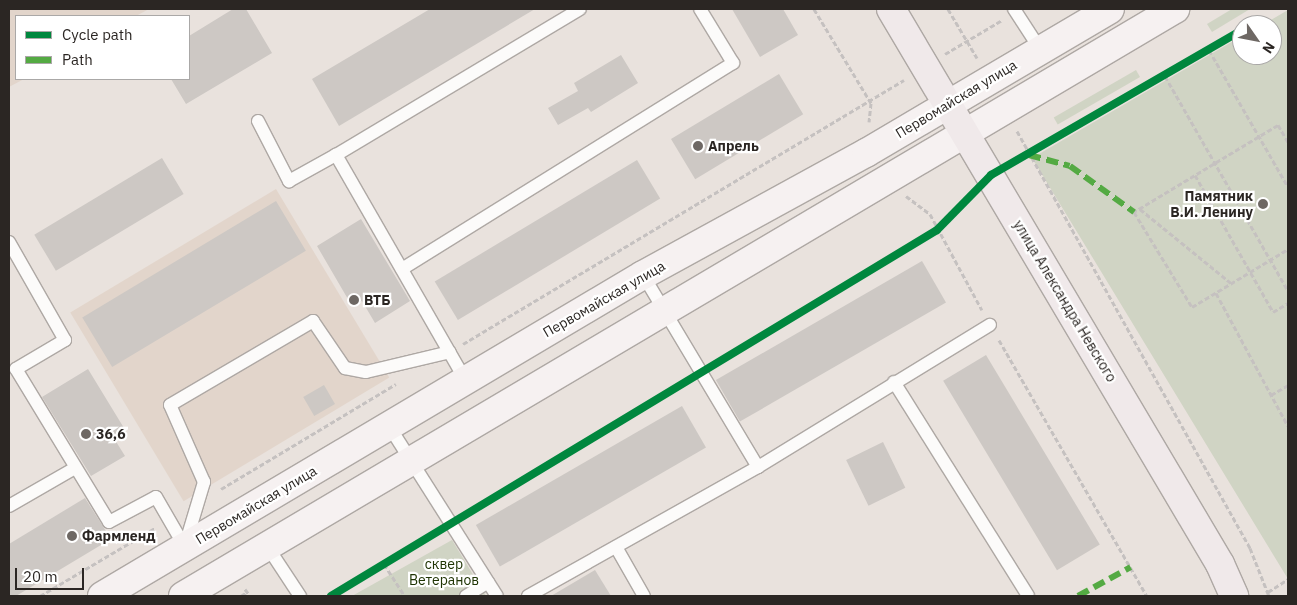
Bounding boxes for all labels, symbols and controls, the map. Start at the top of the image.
legend [15,15,190,80]
north arrow [1232,15,1282,65]
text: Cycle path [62,25,133,44]
text: N [1258,38,1279,57]
text: Path [62,50,93,69]
street label: Первомайская улица [892,56,1020,142]
place label: Апрель [708,138,759,154]
marker: Апрель [692,140,704,152]
place label: Памятник В.И. Ленину [1170,188,1253,220]
marker: Памятник В.И. Ленину [1257,198,1269,210]
street label: улица Александра Невского [1010,217,1120,385]
street label: Первомайская улица [540,257,668,341]
place label: ВТБ [364,292,390,308]
marker: ВТБ [348,294,360,306]
place label: 36,6 [96,426,126,442]
marker: 36,6 [80,428,92,440]
street label: Первомайская улица [192,462,320,548]
place label: Фармленд [82,528,155,544]
marker: Фармленд [66,530,78,542]
park label: сквер Ветеранов [409,556,479,588]
scale bar [18,558,86,590]
text: 20 m [23,567,58,586]

